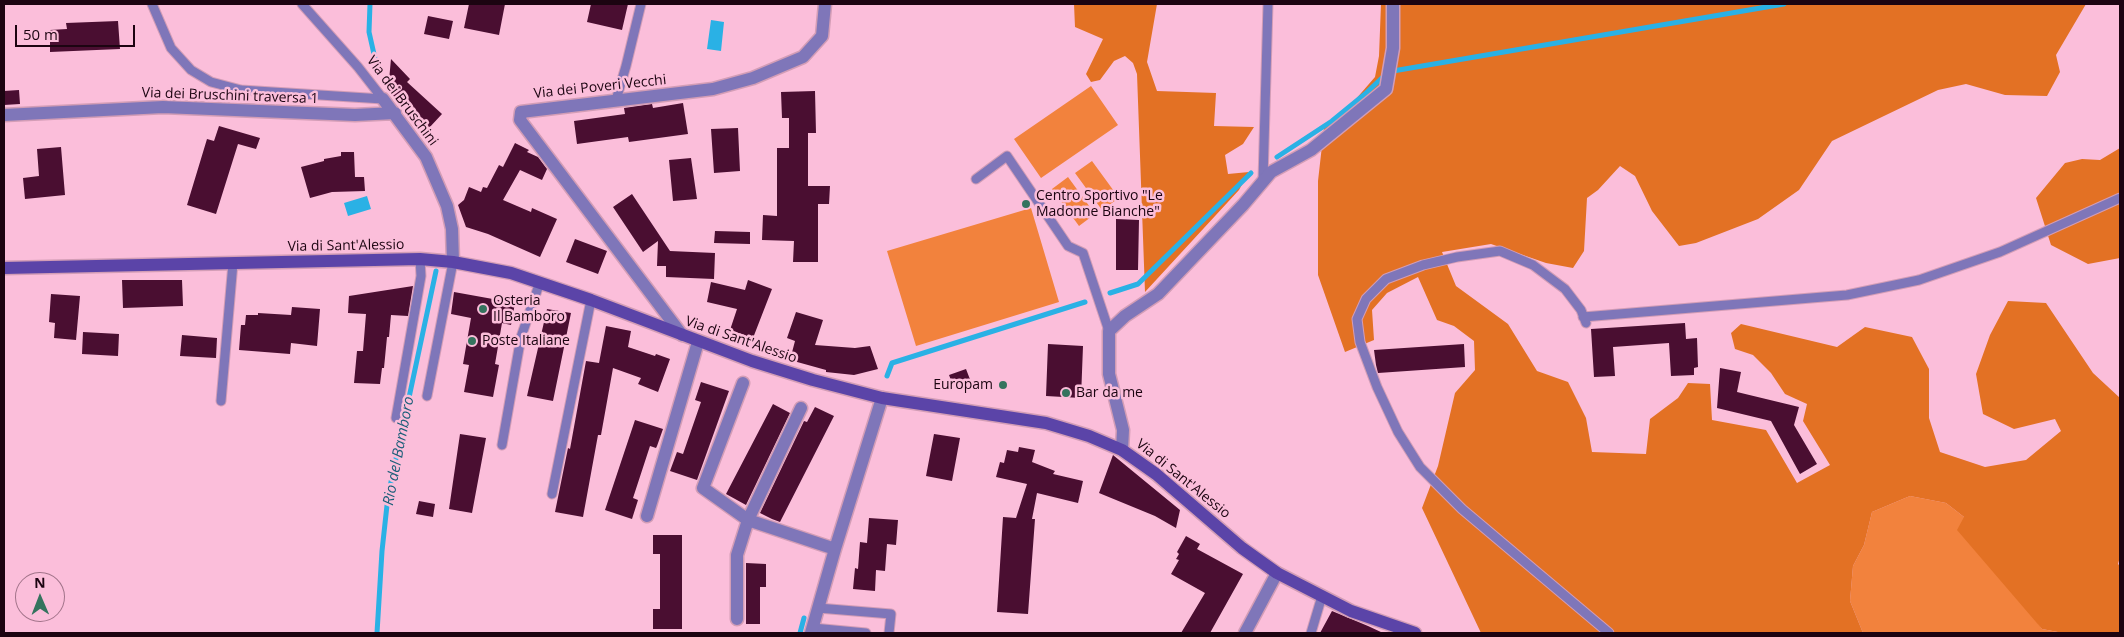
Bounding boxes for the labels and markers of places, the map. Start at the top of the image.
place label: Centro Sportivo "Le Madonne Bianche" [1036,188,1163,220]
marker: Centro Sportivo "Le Madonne Bianche" [1020,198,1032,210]
place label: Osteria Il Bamboro [493,293,565,326]
marker: Osteria Il Bamboro [477,303,489,315]
place label: Poste Italiane [482,333,570,349]
marker: Poste Italiane [466,335,478,347]
place label: Europam [933,377,993,393]
marker: Europam [997,379,1009,391]
place label: Bar da me [1076,385,1143,401]
marker: Bar da me [1060,387,1072,399]

